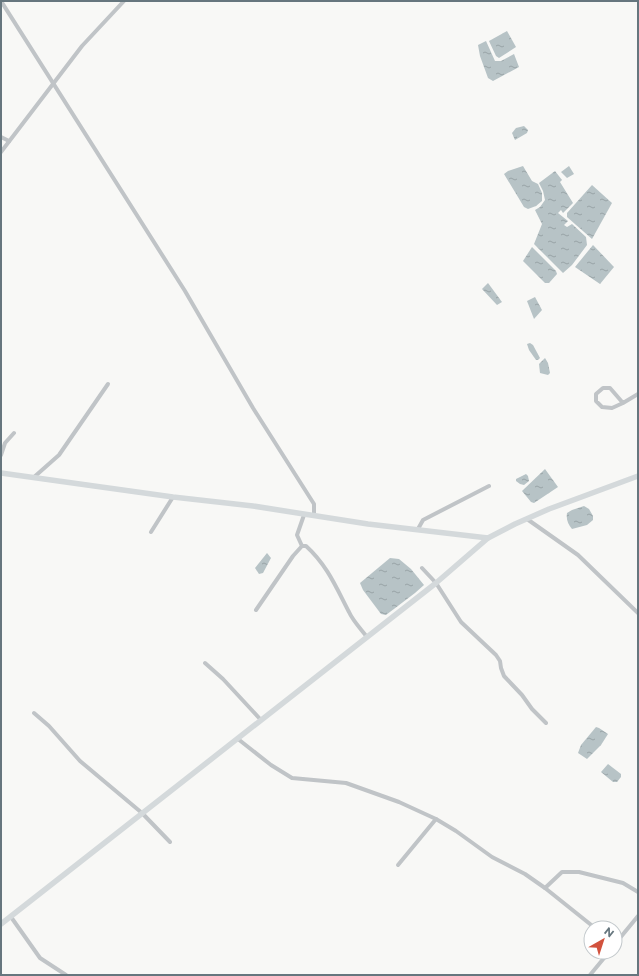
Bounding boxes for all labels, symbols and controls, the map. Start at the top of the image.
north arrow [583,920,623,960]
text: N [601,924,617,940]

